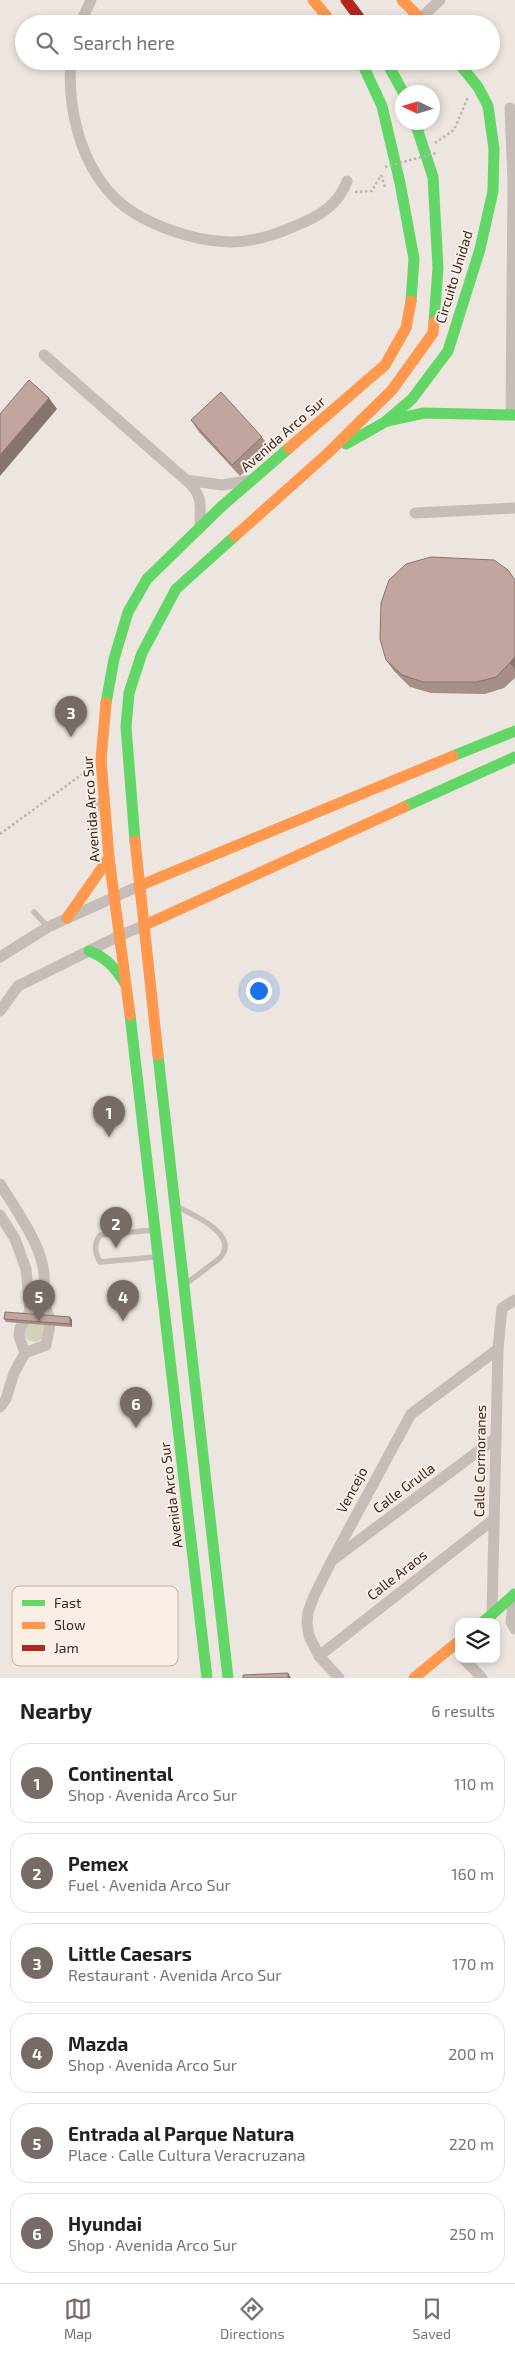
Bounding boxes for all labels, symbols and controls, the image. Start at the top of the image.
search box [15,15,500,70]
icon: search [33,29,61,57]
text: Search here [73,31,175,54]
north arrow [395,85,440,130]
street label: Circuito Unidad [431,228,476,325]
street label: Avenida Arco Sur [237,392,329,475]
pin: 3 [55,696,87,737]
street label: Avenida Arco Sur [78,755,103,863]
your location [246,978,272,1004]
pin: 1 [93,1096,125,1137]
pin: 2 [100,1207,132,1248]
pin: 5 [23,1280,55,1321]
pin: 4 [107,1280,139,1321]
pin: 6 [120,1387,152,1428]
street label: Calle Cormoranes [470,1405,489,1517]
street label: Avenida Arco Sur [156,1441,185,1549]
street label: Calle Grulla [369,1459,438,1516]
street label: Vencejo [332,1464,371,1516]
street label: Calle Araos [363,1546,430,1603]
legend [12,1586,178,1666]
text: Fast [54,1594,81,1611]
text: Slow [54,1616,86,1633]
map controls [455,1618,500,1663]
button: layers [455,1618,500,1663]
text: Jam [54,1639,79,1656]
text: Nearby [20,1698,92,1723]
text: 6 results [431,1701,495,1720]
text: Continental [68,1762,173,1785]
text: 1 [34,1774,40,1793]
text: 110 m [454,1774,494,1793]
text: Shop · Avenida Arco Sur [68,1785,237,1804]
text: Pemex [68,1852,129,1875]
text: 2 [32,1864,42,1883]
text: 160 m [451,1864,494,1883]
text: Fuel · Avenida Arco Sur [68,1875,231,1894]
text: Little Caesars [68,1942,192,1965]
text: 3 [32,1954,42,1973]
text: 170 m [452,1954,494,1973]
text: Restaurant · Avenida Arco Sur [68,1965,282,1984]
text: Mazda [68,2032,128,2055]
text: 4 [32,2044,42,2063]
text: 200 m [448,2044,494,2063]
text: Shop · Avenida Arco Sur [68,2055,237,2074]
text: Entrada al Parque Natura [68,2122,294,2145]
text: 5 [33,2134,41,2153]
text: 220 m [449,2134,494,2153]
text: Place · Calle Cultura Veracruzana [68,2145,306,2164]
text: Hyundai [68,2212,142,2235]
text: 6 [32,2224,42,2243]
text: 250 m [449,2224,494,2243]
text: Shop · Avenida Arco Sur [68,2235,237,2254]
tab: Map [64,2295,92,2342]
tab: Directions [220,2295,285,2342]
tab: Saved [413,2295,451,2342]

